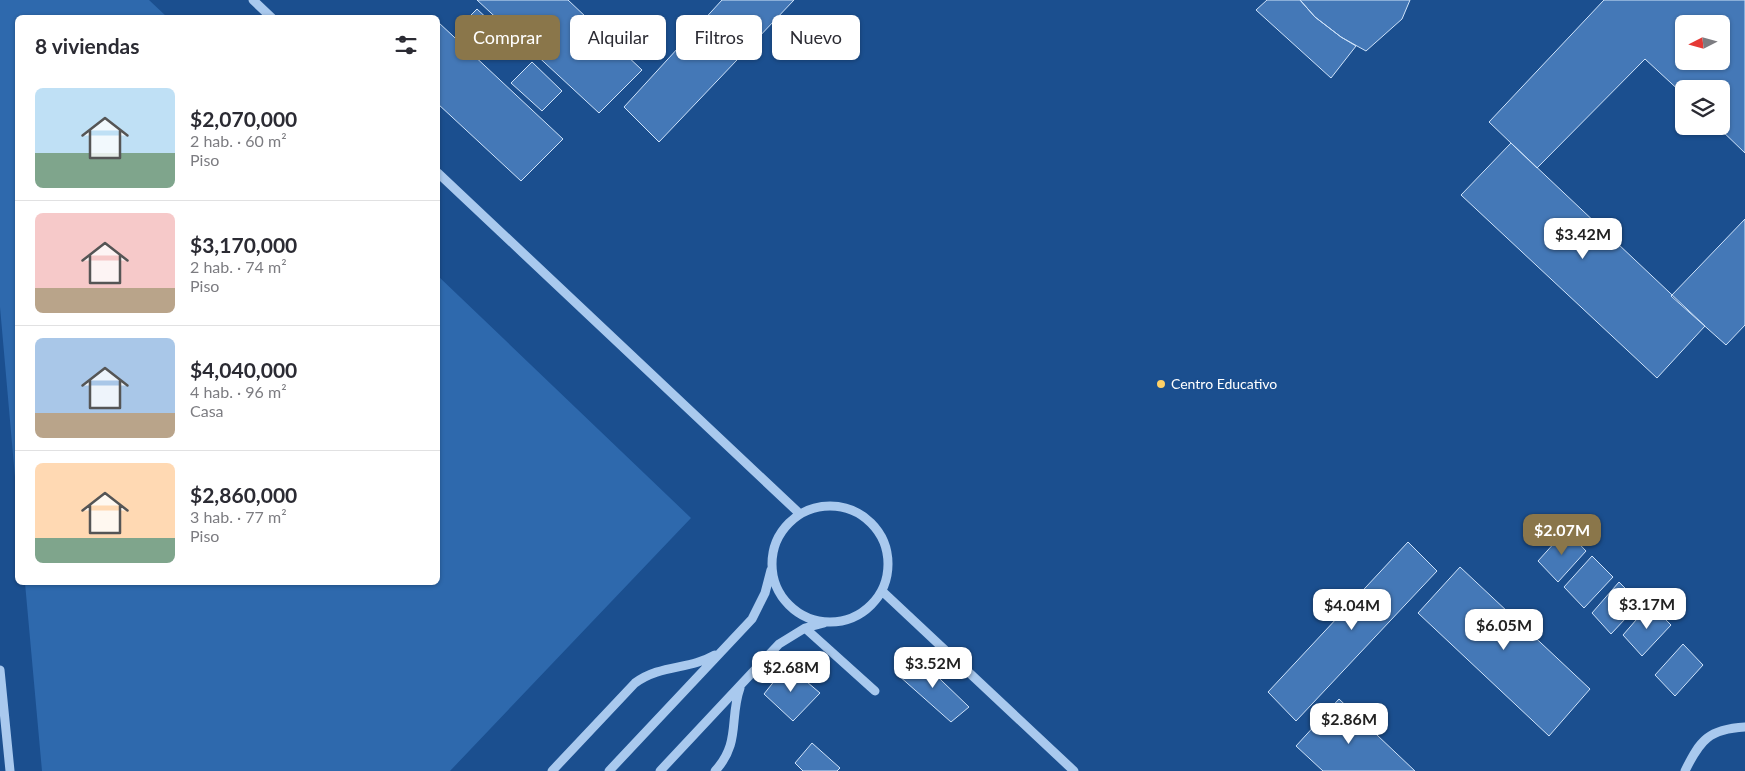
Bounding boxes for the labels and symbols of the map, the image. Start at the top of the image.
north arrow [1675,15,1730,70]
pin: $3.42M [1542,218,1624,260]
place label: Centro Educativo [1171,375,1277,392]
marker: Centro Educativo [1155,378,1167,390]
pin: $2.07M [1521,514,1603,556]
pin: $4.04M [1311,588,1393,631]
pin: $3.17M [1606,588,1688,630]
pin: $6.05M [1463,608,1545,651]
pin: $3.52M [892,646,974,689]
pin: $2.68M [750,650,832,693]
pin: $2.86M [1308,702,1390,745]

